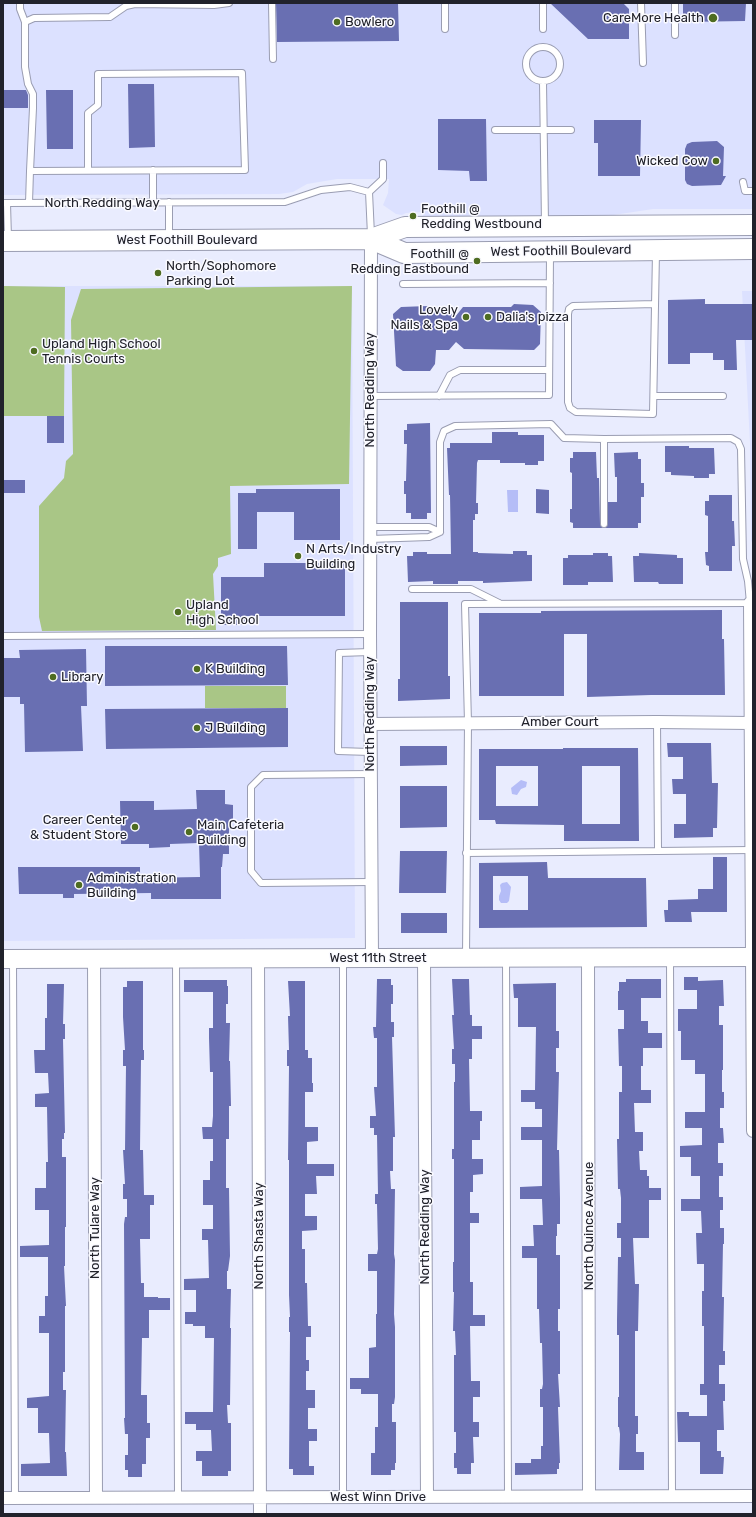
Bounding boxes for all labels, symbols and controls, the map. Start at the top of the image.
place label: CareMore Health [603,10,704,26]
marker: CareMore Health [707,12,719,24]
place label: Bowlero [345,14,394,30]
marker: Bowlero [332,17,342,27]
place label: Wicked Cow [636,153,708,169]
marker: Wicked Cow [711,156,721,166]
street label: North Redding Way [44,195,160,211]
place label: Foothill @ Redding Westbound [421,201,542,232]
marker: Foothill @ Redding Westbound [408,211,418,221]
street label: West Foothill Boulevard [116,232,258,248]
street label: West Foothill Boulevard [490,242,632,260]
place label: Foothill @ Redding Eastbound [350,246,469,277]
marker: Foothill @ Redding Eastbound [472,256,482,266]
place label: North/Sophomore Parking Lot [166,258,276,289]
marker: North/Sophomore Parking Lot [153,268,163,278]
place label: Lovely Nails & Spa [390,302,458,333]
place label: Dalia's pizza [496,309,569,325]
marker: Lovely Nails & Spa [461,312,471,322]
marker: Dalia's pizza [483,312,493,322]
street label: North Redding Way [362,332,378,448]
place label: Upland High School Tennis Courts [42,336,161,367]
marker: Upland High School Tennis Courts [29,346,39,356]
place label: N Arts/Industry Building [306,541,401,572]
marker: N Arts/Industry Building [293,551,303,561]
place label: Upland High School [186,597,259,628]
marker: Upland High School [173,607,183,617]
street label: North Redding Way [362,656,378,772]
place label: K Building [205,661,265,677]
marker: K Building [192,664,202,674]
place label: Library [61,669,103,685]
marker: Library [48,672,58,682]
street label: Amber Court [521,714,599,730]
place label: J Building [205,720,266,736]
marker: J Building [192,723,202,733]
place label: Career Center & Student Store [30,812,127,843]
place label: Main Cafeteria Building [197,817,284,848]
marker: Career Center & Student Store [130,822,140,832]
marker: Main Cafeteria Building [184,827,194,837]
place label: Administration Building [87,870,176,901]
marker: Administration Building [74,880,84,890]
street label: West 11th Street [329,950,427,966]
street label: North Quince Avenue [581,1162,597,1290]
street label: North Redding Way [417,1169,433,1285]
street label: North Tulare Way [87,1177,103,1279]
street label: North Shasta Way [251,1182,267,1290]
street label: West Winn Drive [330,1489,426,1505]

